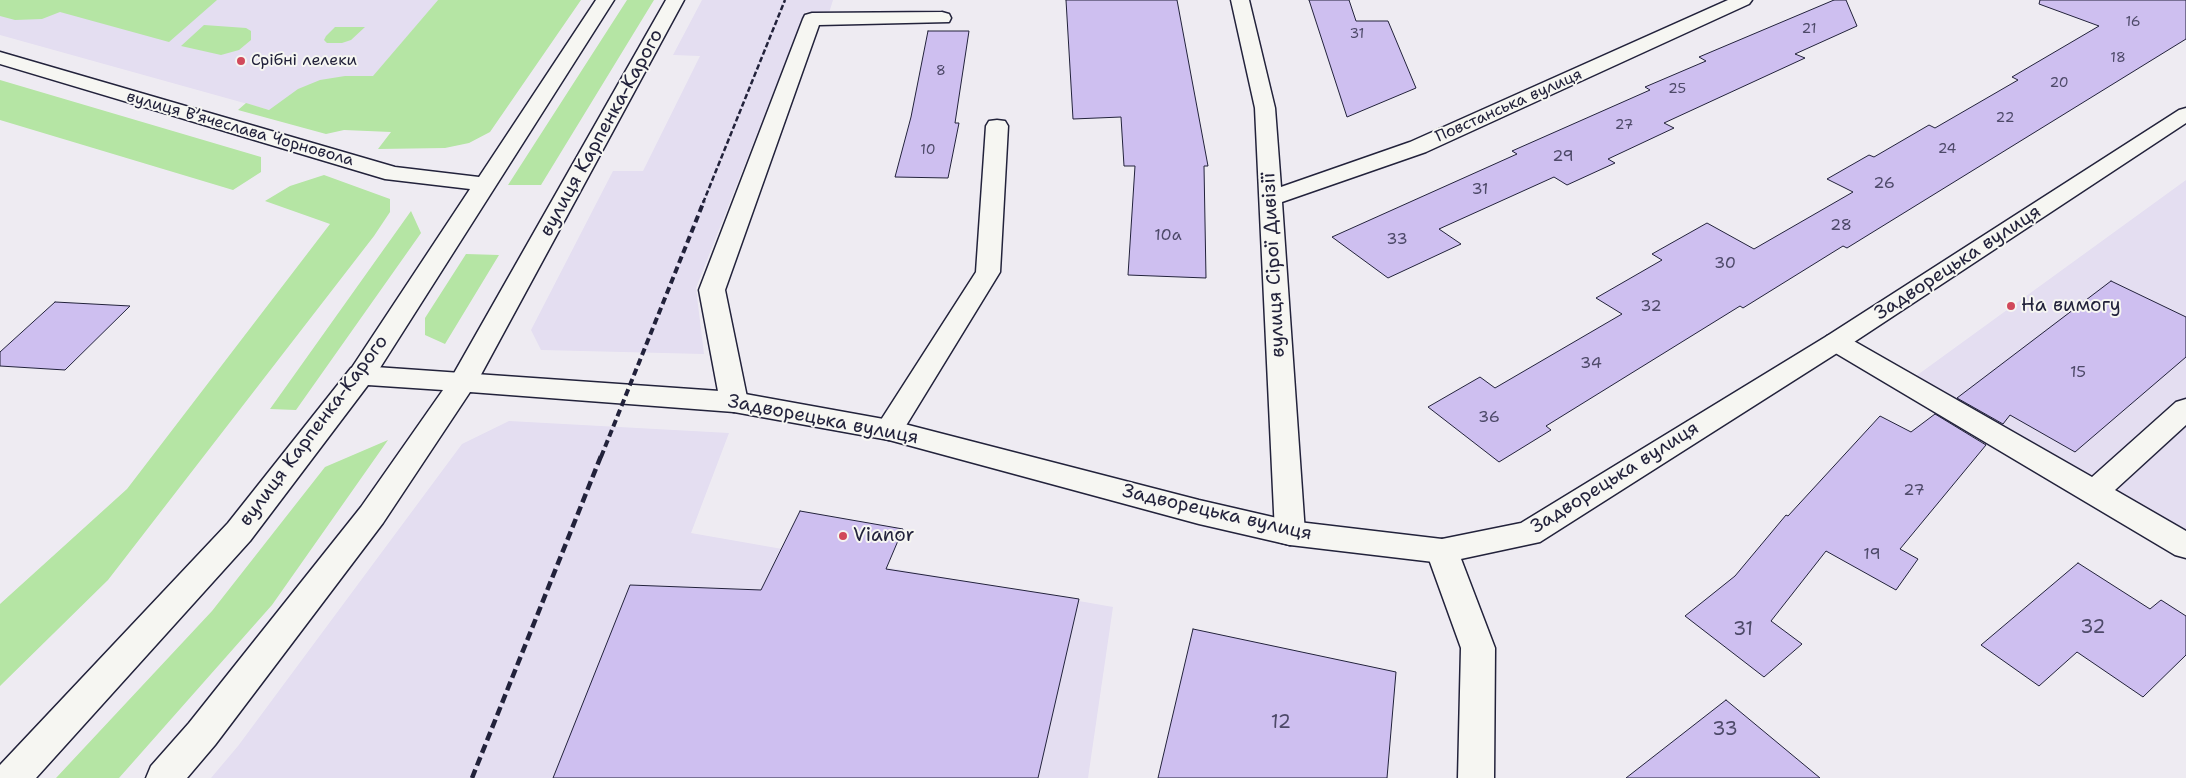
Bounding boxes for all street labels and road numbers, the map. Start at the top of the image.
street label: вулиця Карпенка-Карого [535,25,669,241]
street label: Повстанська вулиця [1433,65,1585,147]
street label: вулиця Вʼячеслава Чорновола [124,87,356,171]
street label: вулиця Сірої Дивізії [1258,172,1290,358]
street label: Задворецька вулиця [1871,201,2045,325]
street label: вулиця Карпенка-Карого [235,331,393,531]
street label: Задворецька вулиця [726,390,920,450]
street label: Задворецька вулиця [1527,417,1703,539]
street label: Задворецька вулиця [1120,480,1314,546]

